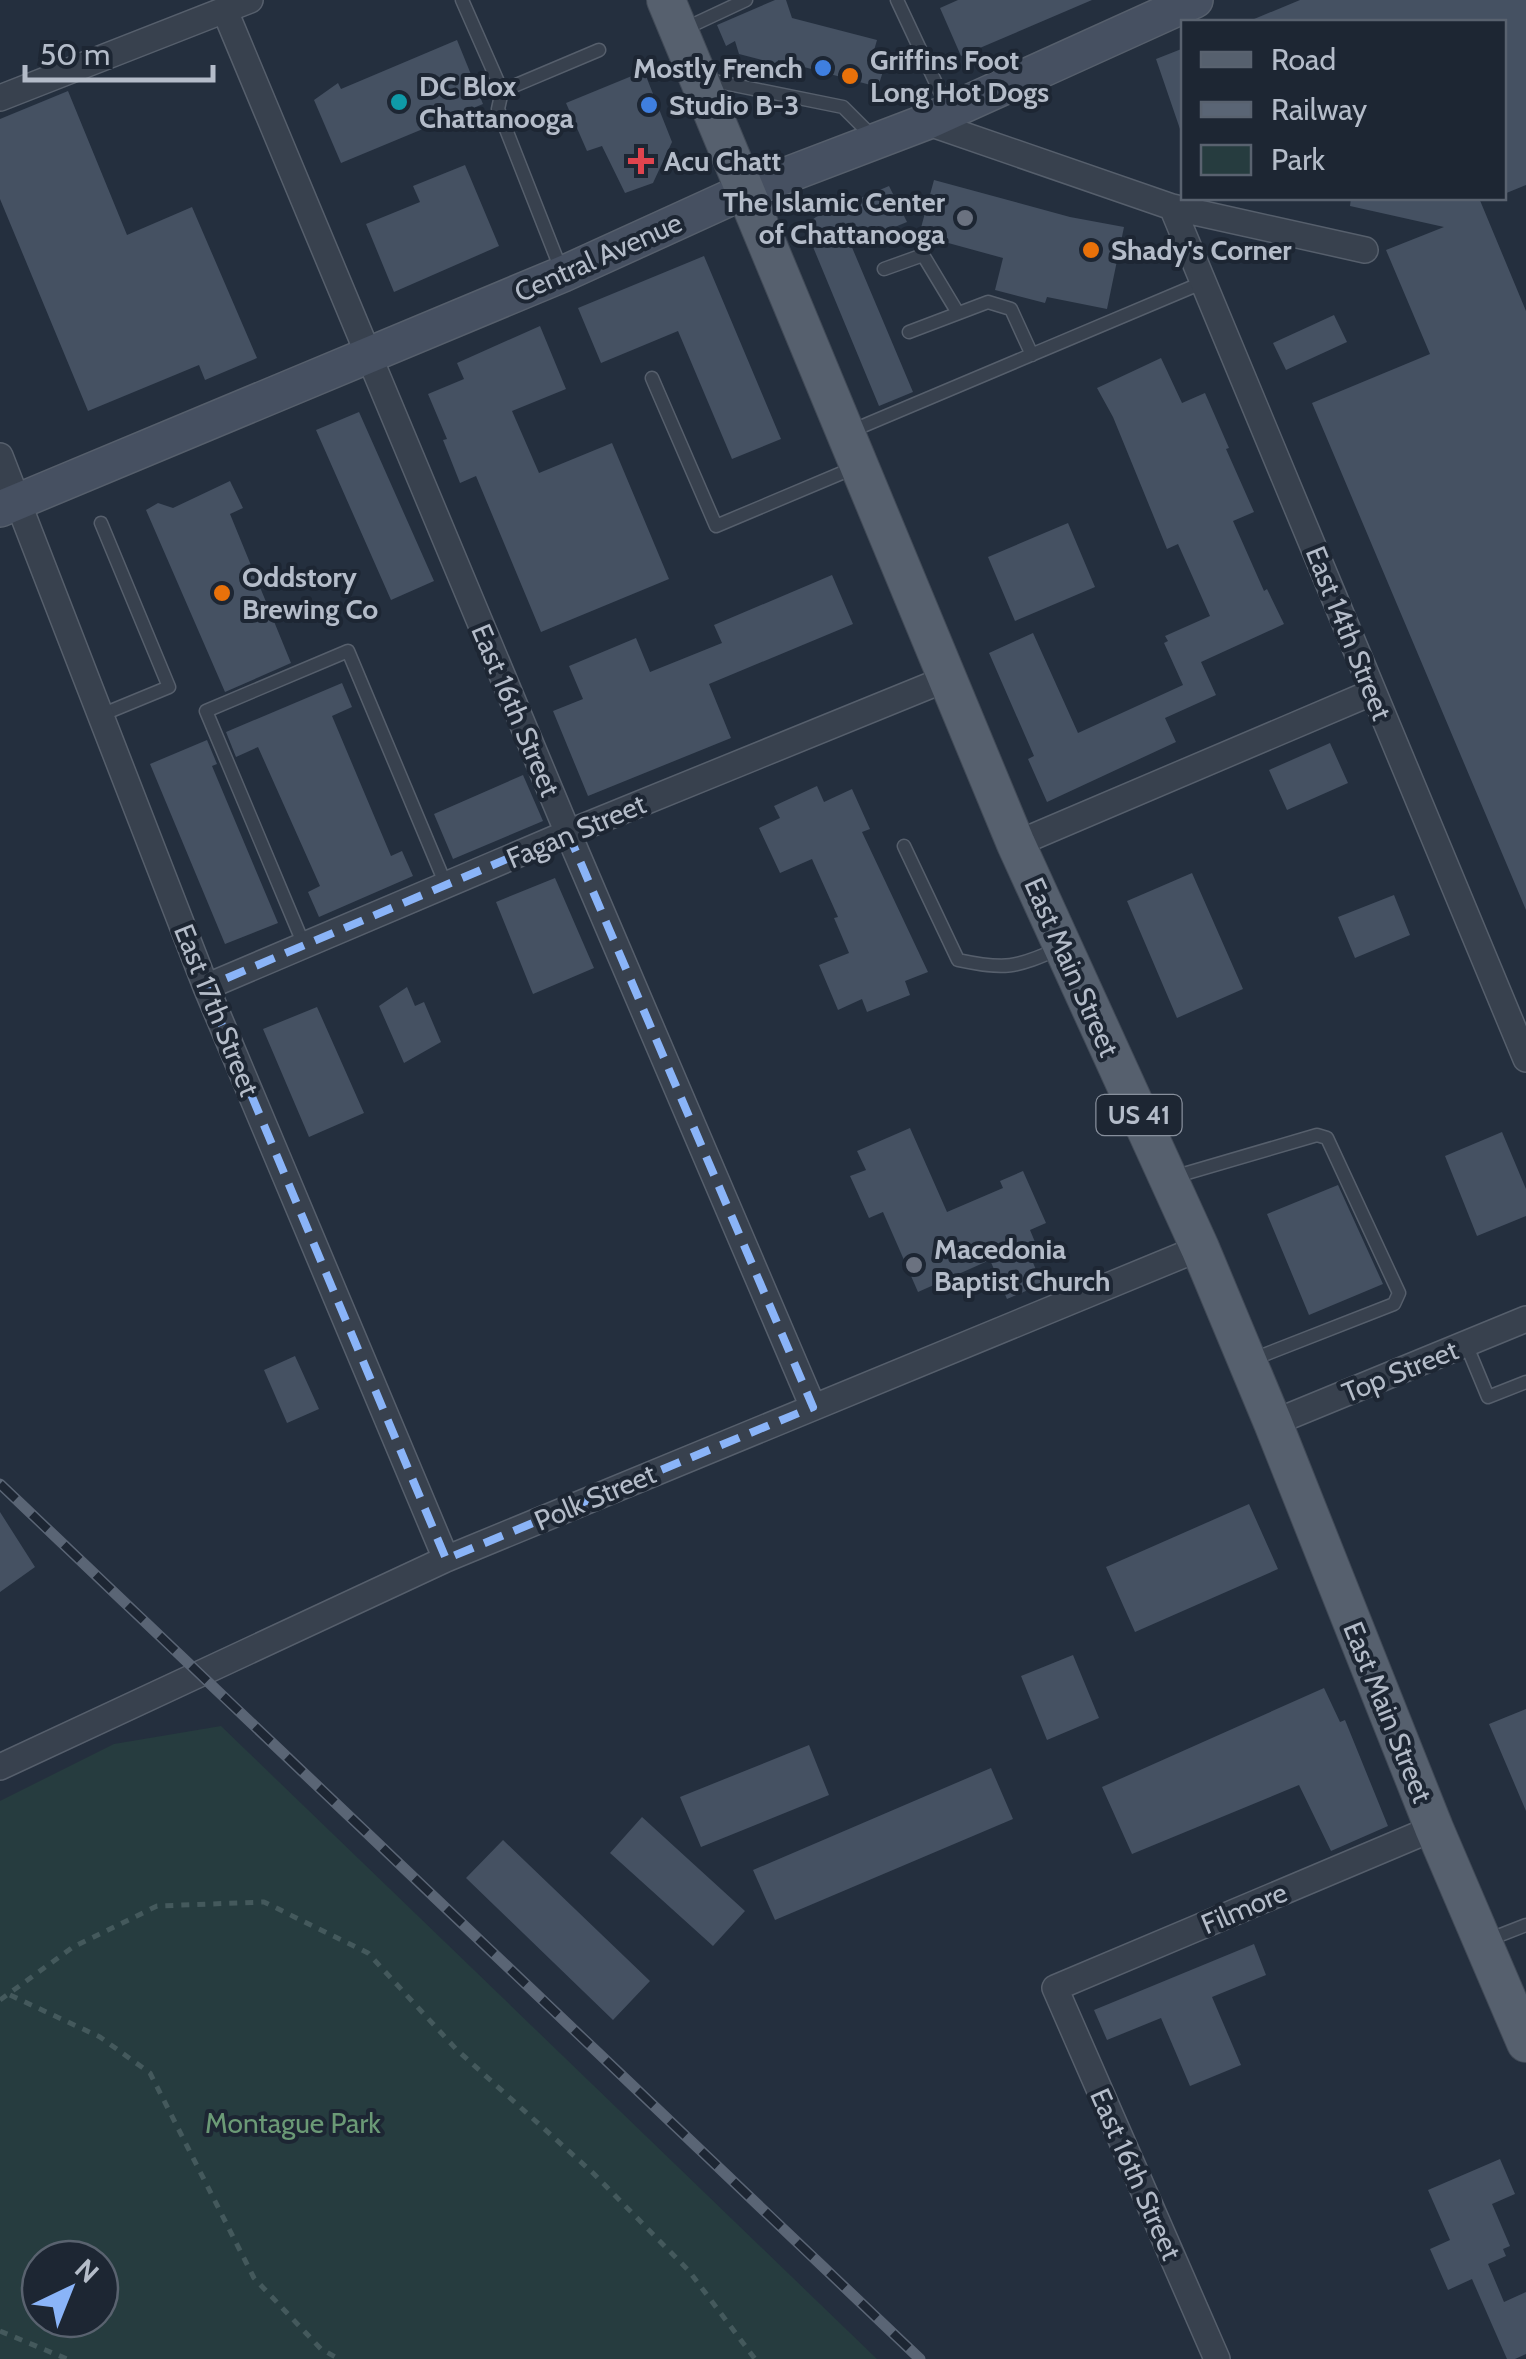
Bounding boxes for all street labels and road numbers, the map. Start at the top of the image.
street label: Central Avenue [509,205,687,309]
street label: East 14th Street [1299,541,1399,725]
street label: East 16th Street [464,619,568,801]
street label: Fagan Street [501,786,651,876]
street label: East Main Street [1017,872,1127,1062]
street label: East 17th Street [167,919,267,1101]
road number: US 41 [1096,1095,1182,1135]
street label: Top Street [1337,1332,1463,1410]
street label: Polk Street [529,1456,661,1538]
street label: East Main Street [1336,1617,1440,1807]
street label: Filmore [1196,1875,1292,1941]
street label: East 16th Street [1083,2083,1189,2265]

